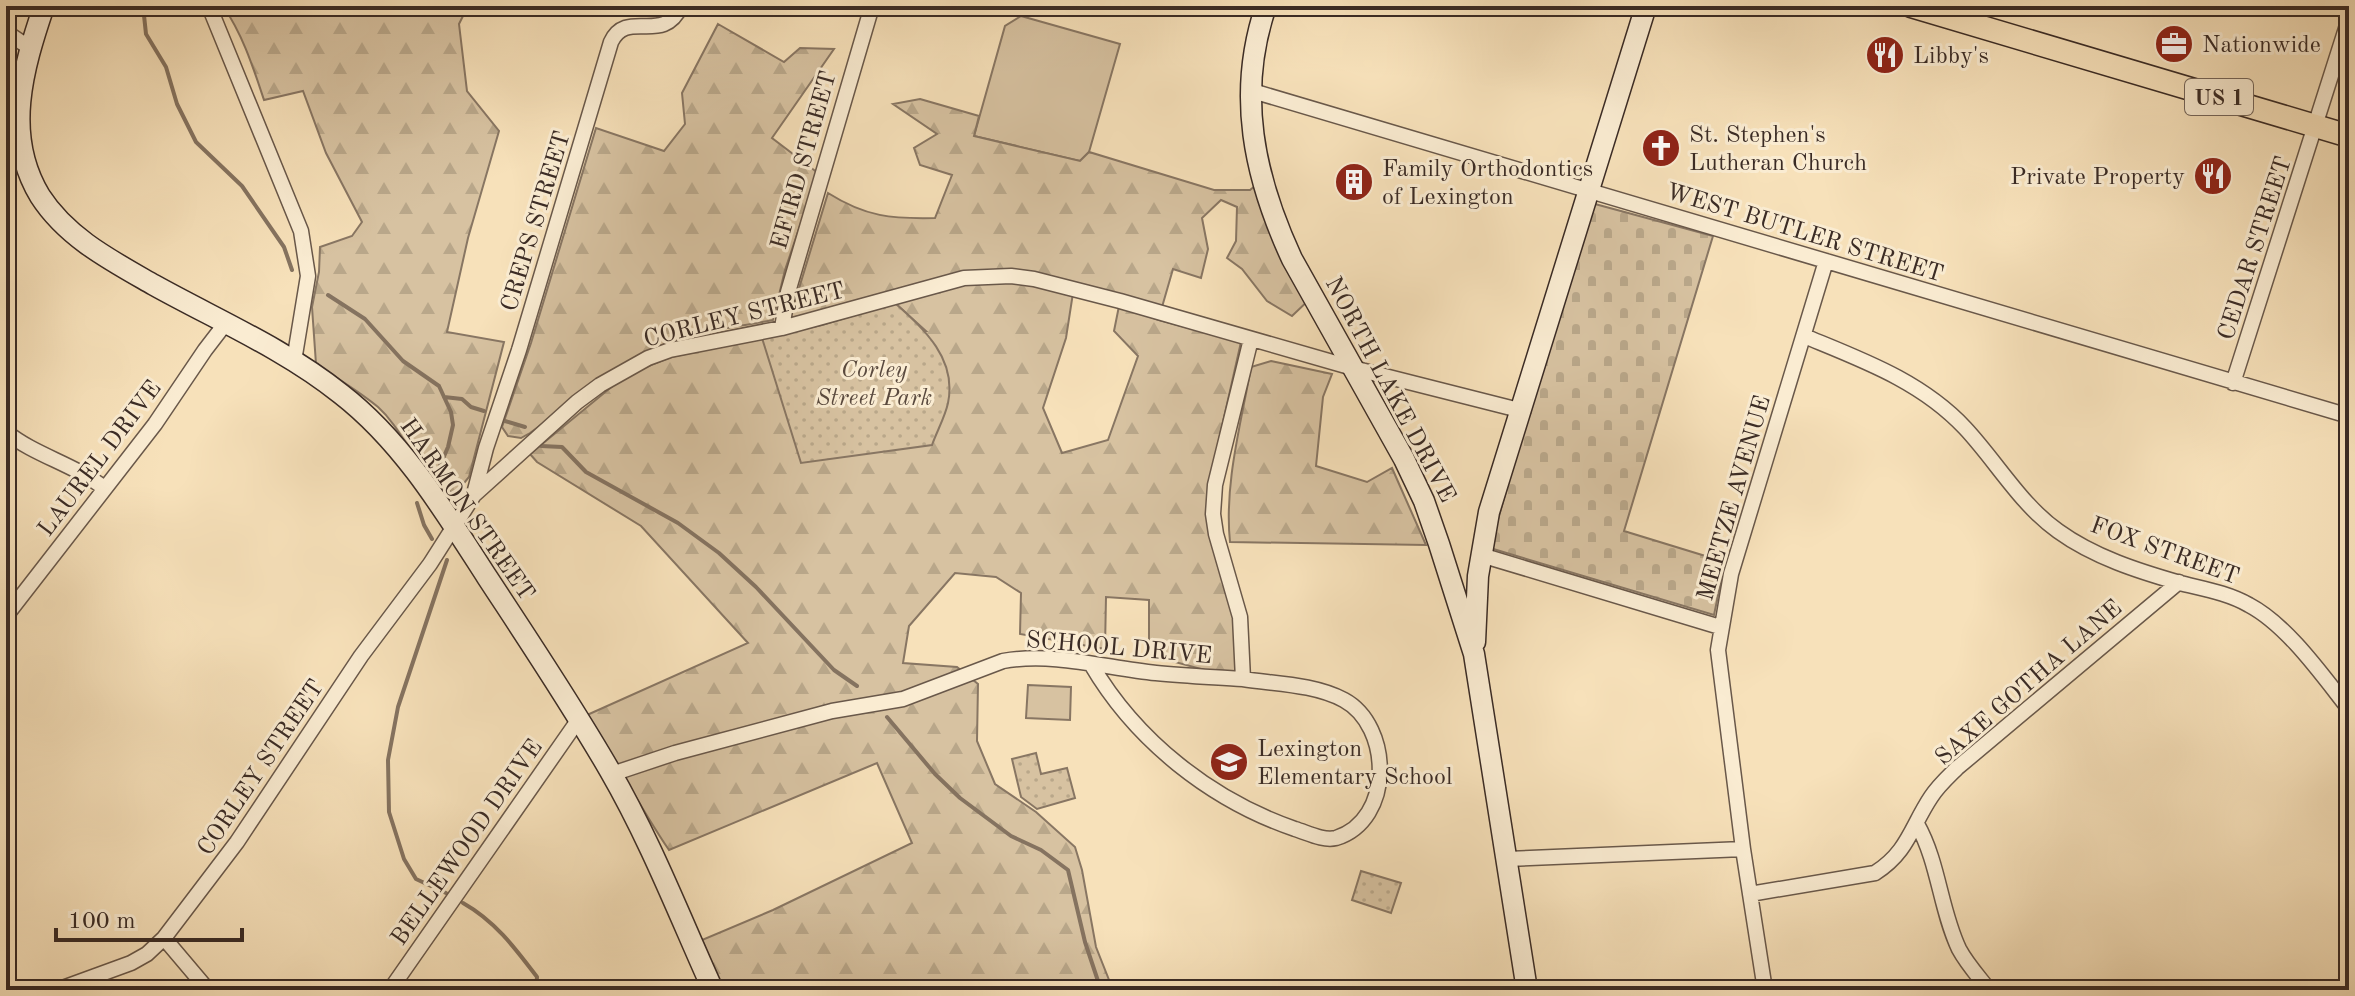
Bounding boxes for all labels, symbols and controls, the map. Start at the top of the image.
office icon: Nationwide [2153,23,2195,65]
restaurant icon: Libby's [1864,34,1906,76]
place label: Nationwide [2202,34,2321,58]
place label: Libby's [1913,45,1989,69]
street label: EFIRD STREET [768,69,842,252]
road number: US 1 [2185,79,2253,115]
place label: St. Stephen's Lutheran Church [1689,124,1867,176]
church icon: St. Stephen's Lutheran Church [1640,127,1682,169]
street label: CREPS STREET [498,129,576,315]
street label: CEDAR STREET [2215,154,2297,343]
restaurant icon: Private Property [2192,155,2234,197]
place label: Family Orthodontics of Lexington [1382,158,1593,210]
building icon: Family Orthodontics of Lexington [1333,161,1375,203]
place label: Private Property [2010,166,2185,190]
street label: WEST BUTLER STREET [1663,180,1946,288]
street label: NORTH LAKE DRIVE [1320,273,1459,507]
street label: CORLEY STREET [641,279,848,353]
park label: Corley Street Park [816,359,932,411]
street label: LAUREL DRIVE [34,377,167,542]
street label: MEETZE AVENUE [1694,393,1776,604]
street label: HARMON STREET [395,415,538,605]
street label: FOX STREET [2087,514,2242,590]
street label: SAXE GOTHA LANE [1931,596,2127,771]
street label: SCHOOL DRIVE [1025,629,1213,669]
street label: CORLEY STREET [194,676,329,860]
street label: BELLEWOOD DRIVE [387,736,548,951]
place label: Lexington Elementary School [1257,738,1452,790]
school or university icon: Lexington Elementary School [1208,741,1250,783]
scale bar [56,892,242,942]
text: 100 m [68,910,136,934]

